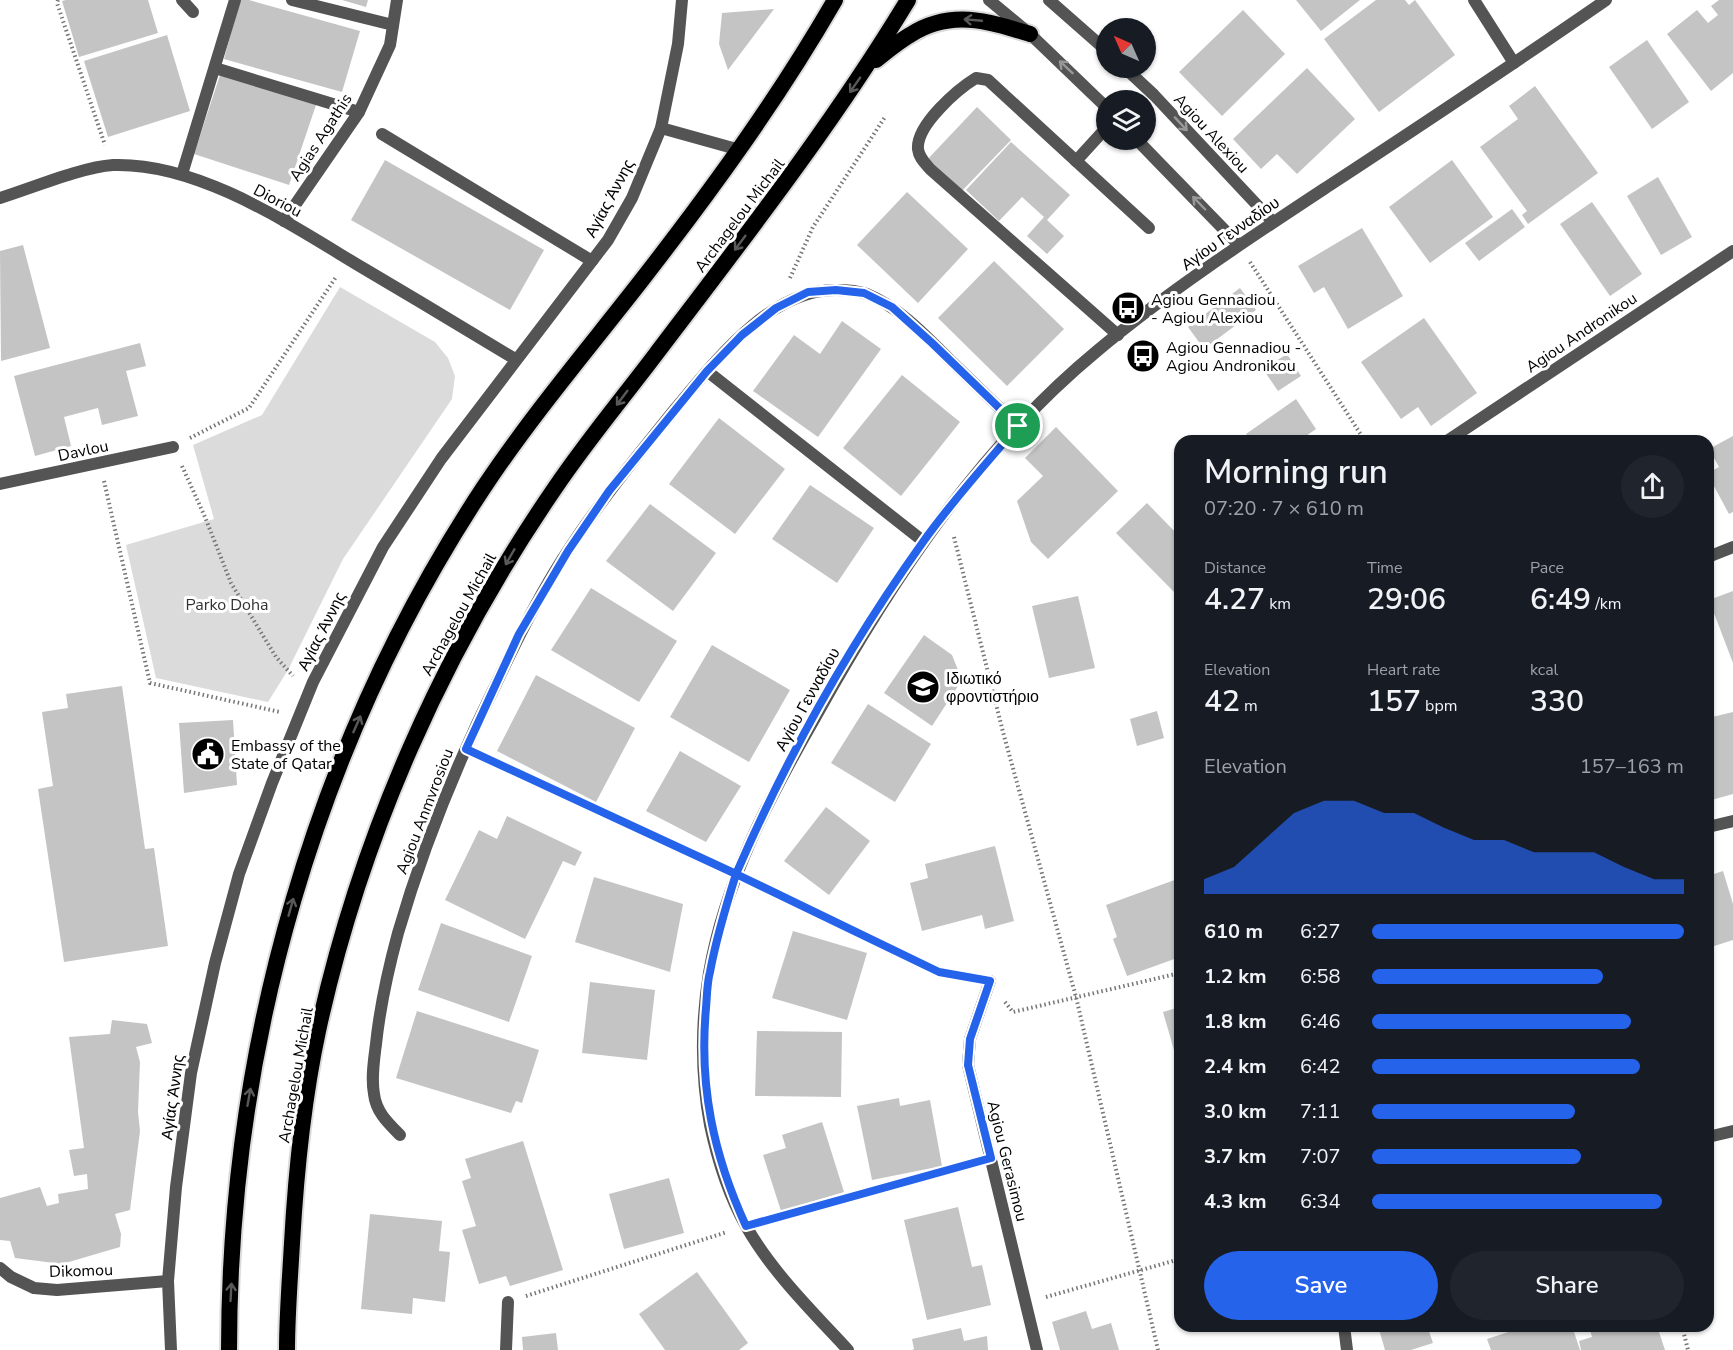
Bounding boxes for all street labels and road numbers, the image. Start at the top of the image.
street label: Agias Agathis [284,89,357,186]
street label: Agiou Alexiou [1169,89,1254,178]
street label: Archagelou Michail [690,154,790,277]
street label: Αγίας Άννης [580,155,640,242]
street label: Dioriou [249,179,306,223]
street label: Αγίου Γενναδίου [1177,192,1284,276]
street label: Agiou Andronikou [1522,287,1641,378]
street label: Davlou [56,435,110,467]
street label: Archagelou Michail [416,549,502,680]
street label: Αγίας Άννης [293,588,351,675]
street label: Αγίου Γενναδίου [770,644,845,755]
street label: Agiou Anmvrosiou [391,745,459,877]
street label: Archagelou Michail [273,1005,319,1145]
street label: Αγίας Άννης [156,1053,190,1141]
street label: Agiou Gerasimou [981,1098,1033,1224]
street label: Dikomou [49,1259,113,1283]

